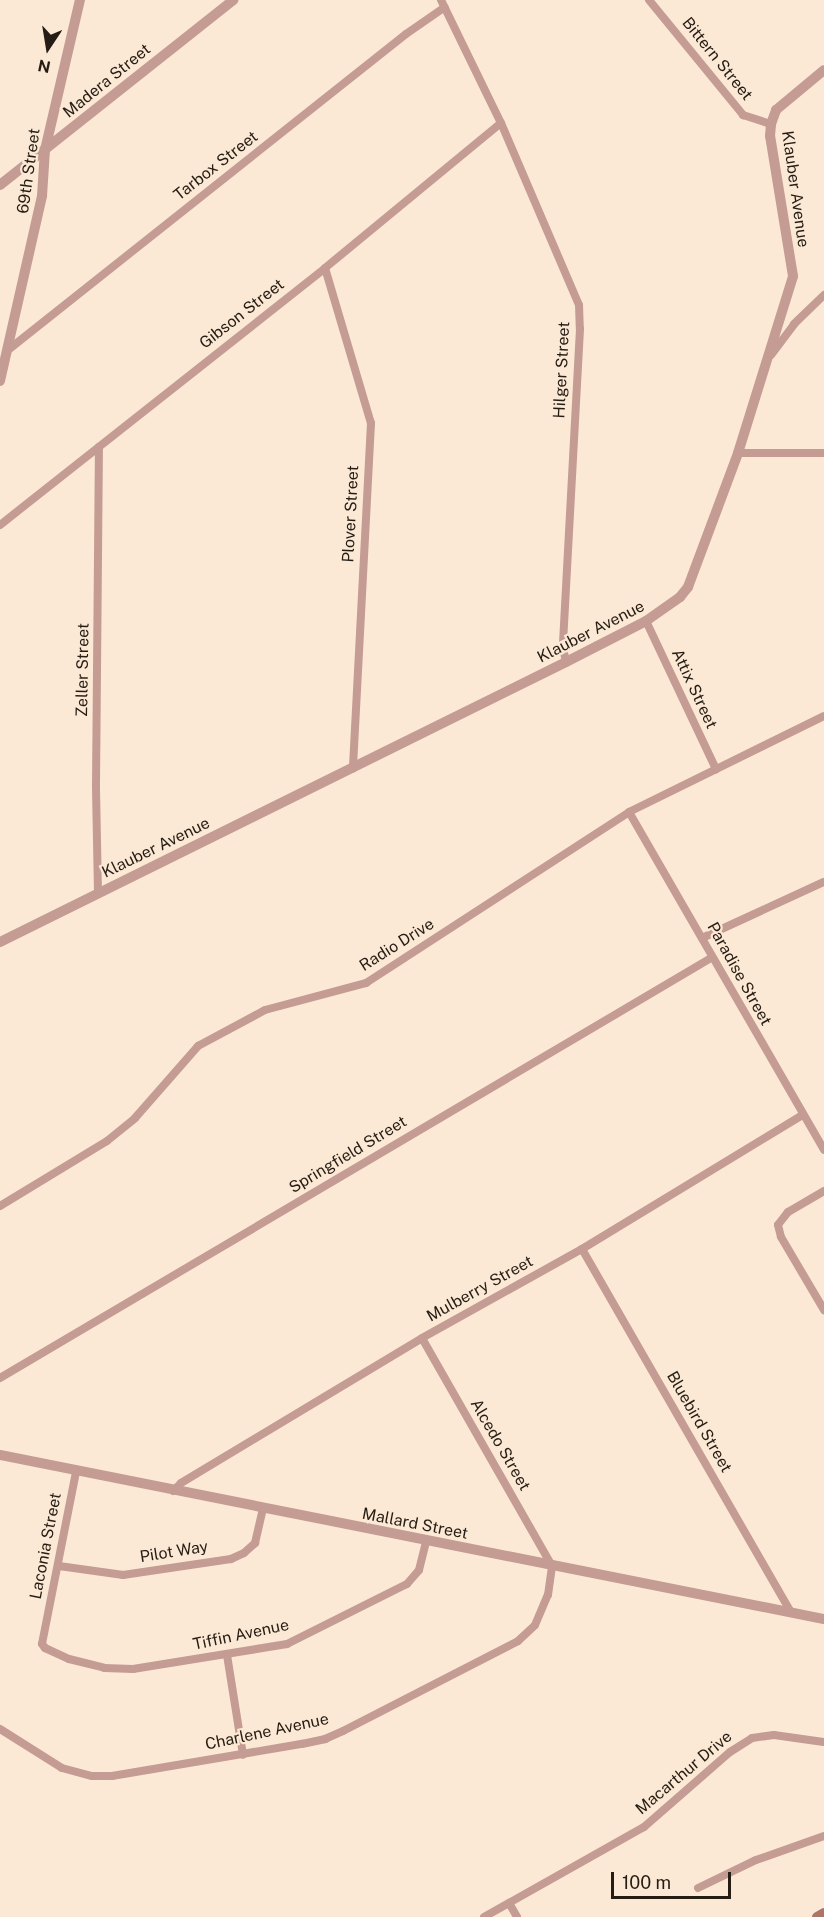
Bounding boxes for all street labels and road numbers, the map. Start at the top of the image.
street label: Bittern Street [678,14,756,104]
street label: Madera Street [59,40,155,122]
street label: 69th Street [14,127,44,215]
street label: Tarbox Street [170,127,262,205]
street label: Klauber Avenue [777,129,813,249]
street label: Gibson Street [196,275,288,353]
street label: Hilger Street [550,321,574,419]
street label: Plover Street [339,465,363,563]
street label: Klauber Avenue [534,597,648,667]
street label: Zeller Street [73,623,93,717]
street label: Attix Street [667,646,721,732]
street label: Klauber Avenue [99,814,213,882]
street label: Radio Drive [356,915,438,975]
street label: Paradise Street [703,919,775,1029]
street label: Springfield Street [286,1112,410,1198]
street label: Mulberry Street [423,1252,537,1326]
street label: Bluebird Street [662,1368,736,1476]
street label: Alcedo Street [466,1396,534,1494]
street label: Laconia Street [26,1491,66,1601]
street label: Mallard Street [360,1504,470,1544]
street label: Pilot Way [138,1537,210,1567]
street label: Tiffin Avenue [191,1615,291,1655]
street label: Charlene Avenue [203,1710,331,1754]
street label: Macarthur Drive [632,1727,736,1819]

